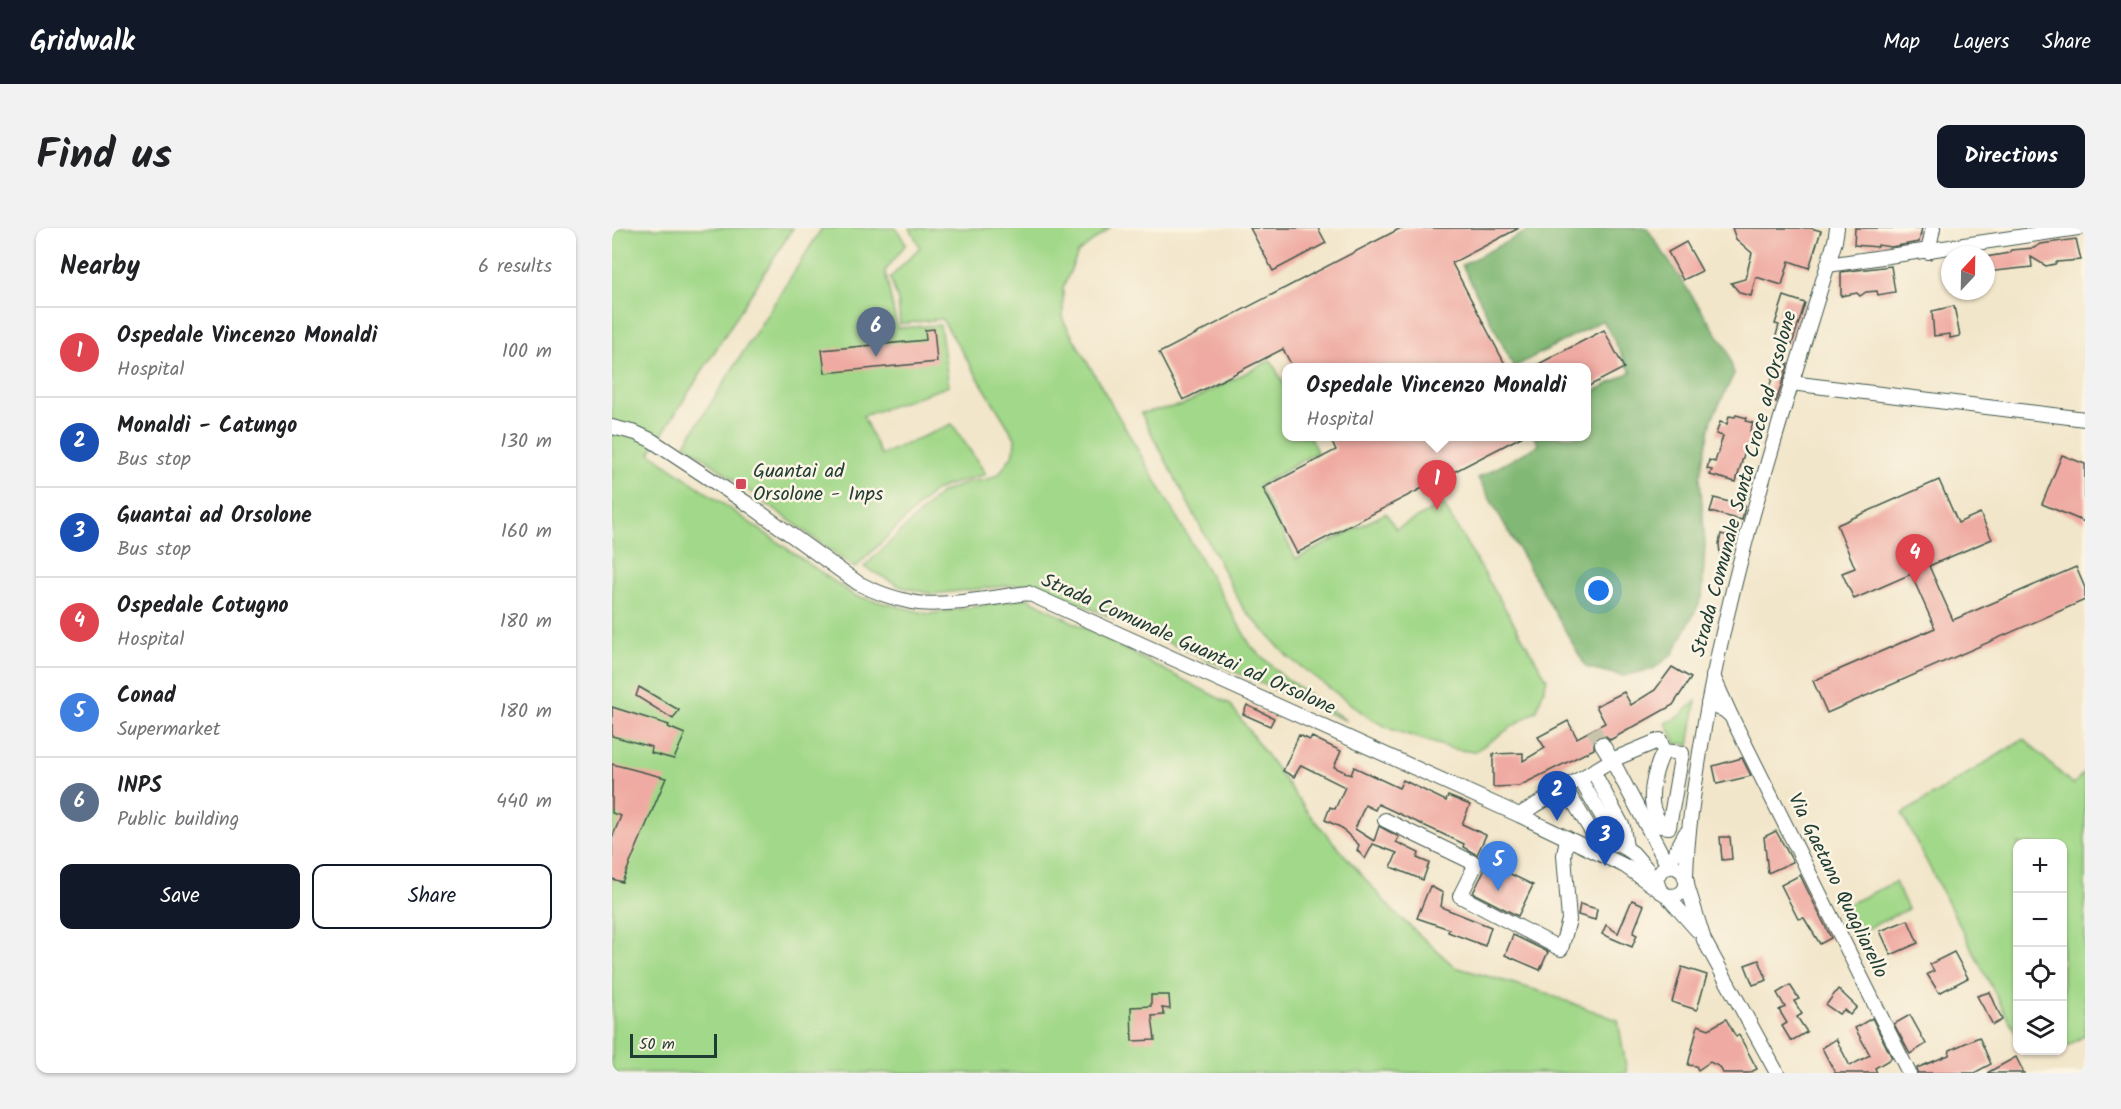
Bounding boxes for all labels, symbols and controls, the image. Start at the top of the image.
text: Gridwalk [30,20,135,65]
text: Map [1883,26,1920,59]
text: Layers [1953,26,2009,59]
text: Share [2042,26,2091,59]
text: Find us [36,123,172,190]
button: Directions [1937,125,2085,188]
text: Nearby [60,246,140,288]
north arrow [1941,246,1995,300]
text: 6 results [478,251,552,283]
street label: Strada Comunale Santa Croce ad Orsolone [1683,307,1807,661]
pin: 6 [856,308,896,357]
text: Ospedale Vincenzo Monaldi [117,319,377,354]
text: 1 [76,336,83,368]
text: 100 m [502,336,552,368]
text: Hospital [117,354,184,386]
popup [1282,363,1591,441]
text: Ospedale Vincenzo Monaldi [1306,369,1567,404]
text: Hospital [1306,404,1374,436]
text: Monaldi - Catungo [117,409,297,444]
text: 2 [74,426,85,458]
text: 130 m [500,426,552,458]
text: Bus stop [117,444,191,476]
place label: Guantai ad Orsolone - Inps [753,456,884,511]
pin: 1 [1418,460,1456,510]
marker: Guantai ad Orsolone - Inps [734,477,748,491]
text: Guantai ad Orsolone [117,499,312,534]
text: 3 [74,516,85,548]
text: 160 m [501,516,552,548]
text: Bus stop [117,534,191,566]
pin: 4 [1896,534,1934,584]
street label: Strada Comunale Guantai ad Orsolone [1036,565,1340,725]
your location [1584,576,1613,605]
text: Ospedale Cotugno [117,589,289,624]
text: 4 [74,606,85,638]
text: 180 m [500,606,552,638]
text: Hospital [117,624,184,656]
text: Conad [117,679,176,714]
text: 5 [74,696,85,728]
text: 180 m [500,696,552,728]
text: Supermarket [117,714,220,746]
text: INPS [117,769,162,804]
pin: 2 [1538,772,1576,821]
text: 6 [74,786,85,818]
text: 440 m [496,786,552,818]
street label: Via Gaetano Quagliarello [1778,788,1896,984]
text: Public building [117,804,239,836]
pin: 3 [1586,816,1624,866]
map controls [2013,839,2067,1055]
button: + [2013,839,2067,893]
pin: 5 [1478,842,1518,891]
button: Save [60,864,300,929]
button: Share [312,864,552,929]
button: − [2013,893,2067,947]
button: locate [2013,947,2067,1001]
button: layers [2013,1001,2067,1055]
scale bar [630,1031,717,1058]
text: 50 m [639,1032,675,1057]

